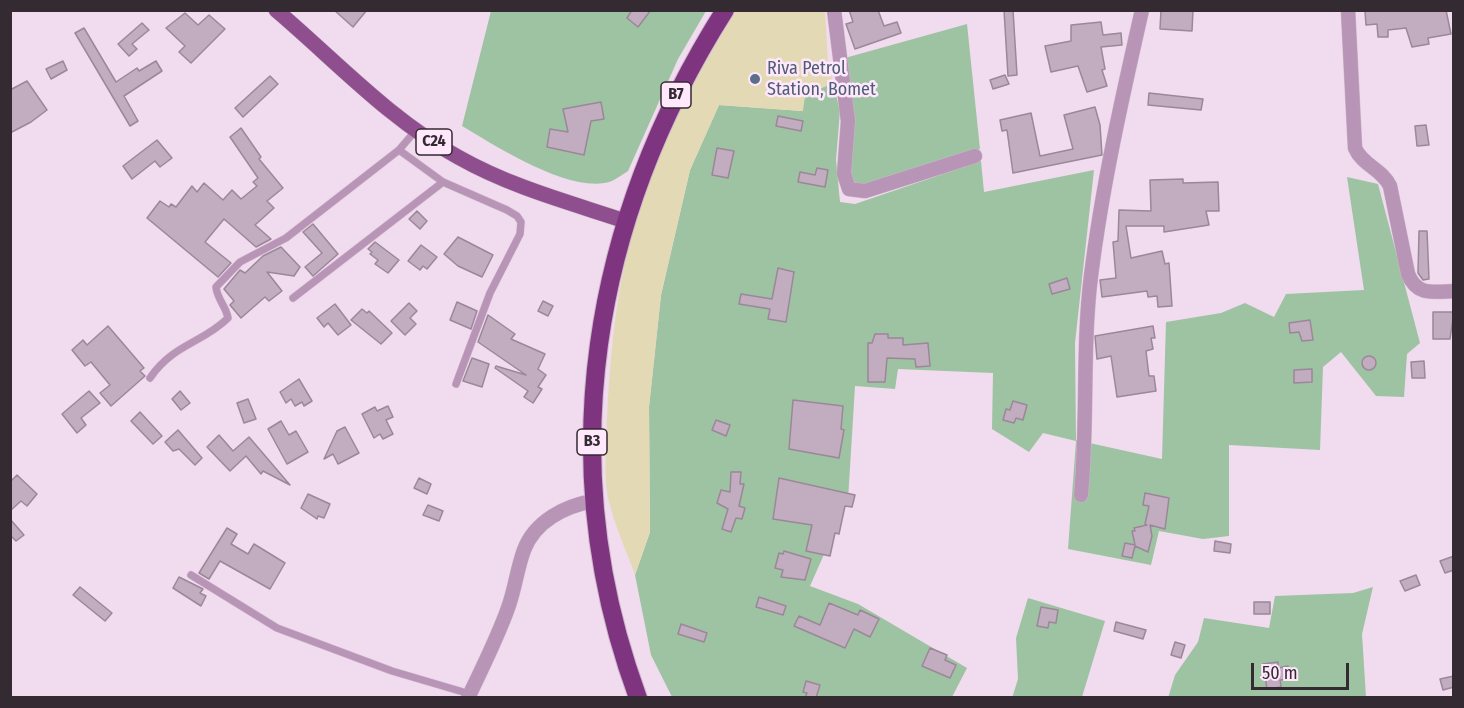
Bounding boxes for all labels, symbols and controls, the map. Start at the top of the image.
place label: Riva Petrol Station, Bomet [767,58,876,100]
marker: Riva Petrol Station, Bomet [748,72,762,86]
road number: B7 [661,82,691,108]
road number: C24 [416,129,452,155]
road number: B3 [577,429,607,455]
scale bar [1254,651,1352,689]
text: 50 m [1262,662,1298,684]

